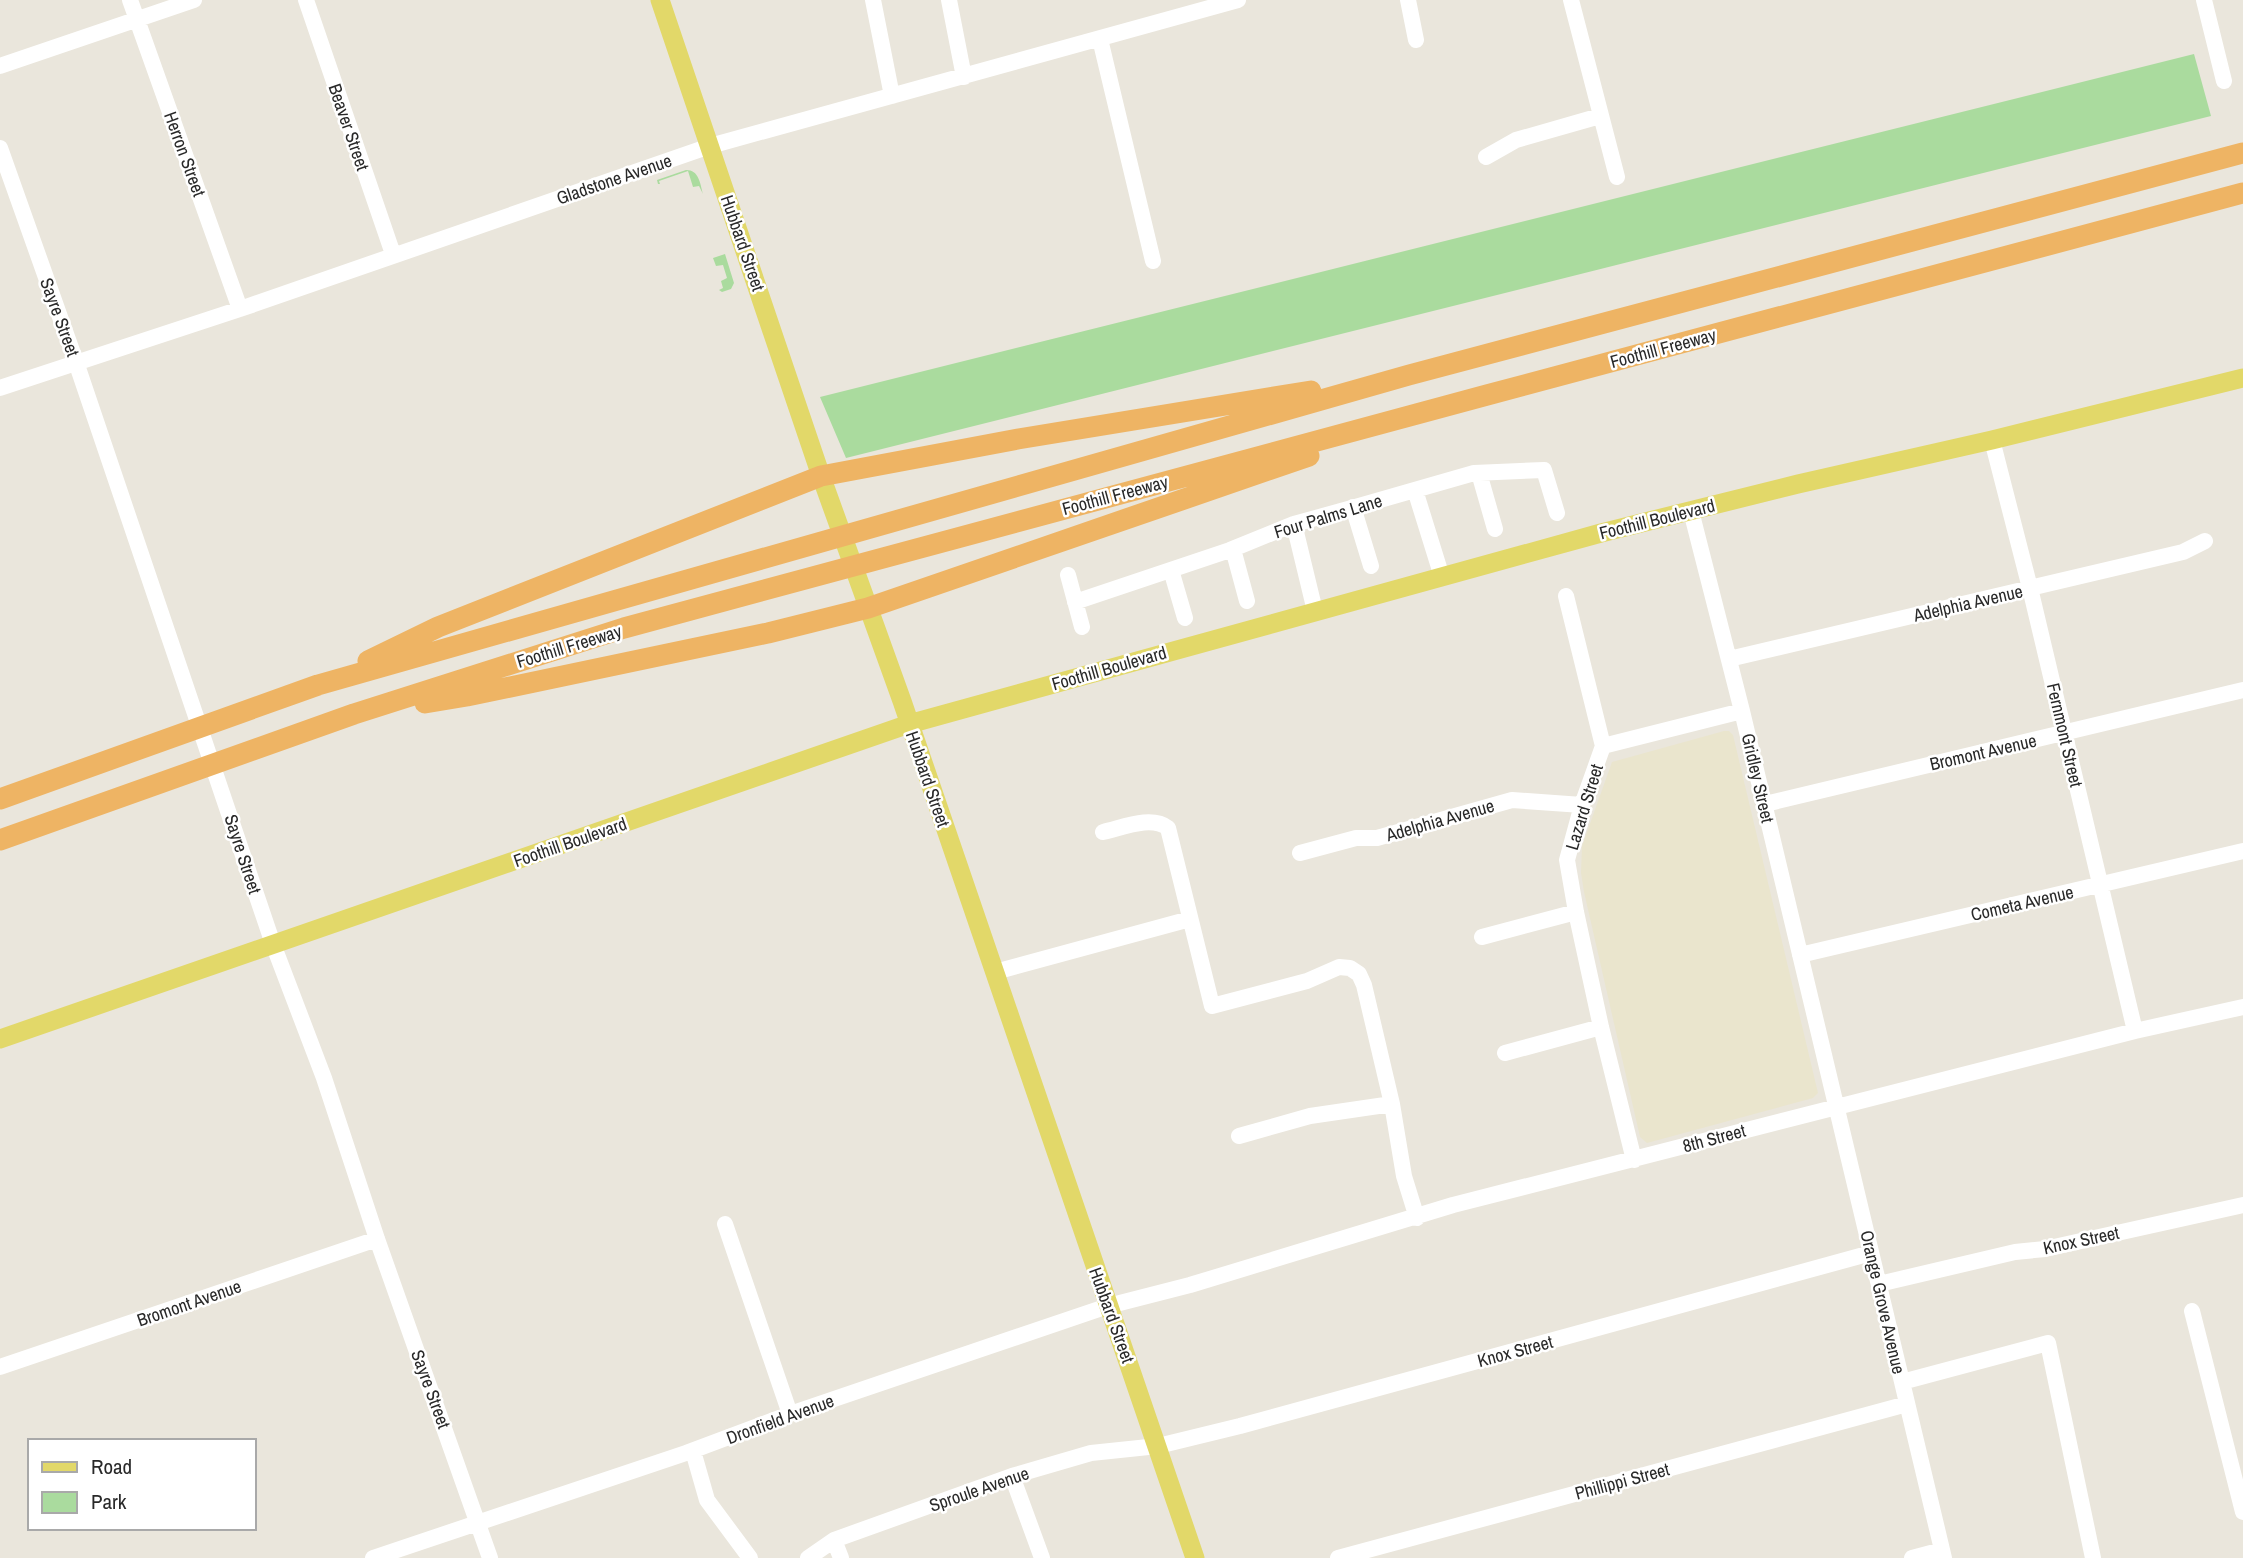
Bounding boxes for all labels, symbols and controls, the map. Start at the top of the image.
street label: Beaver Street [322,80,376,174]
street label: Herron Street [158,108,212,200]
street label: Gladstone Avenue [553,148,675,210]
street label: Hubbard Street [715,192,771,294]
street label: Sayre Street [34,274,86,360]
street label: Foothill Freeway [1607,322,1719,374]
street label: Foothill Freeway [1059,469,1171,521]
street label: Four Palms Lane [1271,488,1385,544]
street label: Foothill Boulevard [1597,493,1717,545]
street label: Adelphia Avenue [1910,578,2025,628]
street label: Foothill Freeway [514,618,625,674]
street label: Foothill Boulevard [1049,640,1169,696]
street label: Fernmont Street [2041,681,2089,789]
street label: Hubbard Street [900,728,956,830]
street label: Bromont Avenue [1927,728,2039,776]
street label: Gridley Street [1736,731,1780,825]
street label: Lazard Street [1559,761,1609,853]
street label: Adelphia Avenue [1382,793,1497,848]
street label: Sayre Street [218,811,268,897]
street label: Foothill Boulevard [510,811,630,873]
street label: Cometa Avenue [1968,879,2076,927]
street label: 8th Street [1680,1118,1748,1158]
street label: Knox Street [2041,1220,2121,1260]
street label: Orange Grove Avenue [1854,1228,1912,1376]
street label: Hubbard Street [1083,1264,1141,1366]
street label: Bromont Avenue [133,1273,245,1333]
street label: Knox Street [1475,1329,1555,1373]
street label: Sayre Street [405,1346,457,1432]
street label: Dronfield Avenue [723,1388,837,1450]
legend [28,1439,256,1530]
text: Road [91,1452,132,1481]
street label: Phillippi Street [1572,1456,1672,1506]
street label: Sproule Avenue [926,1460,1032,1518]
text: Park [91,1487,127,1516]

